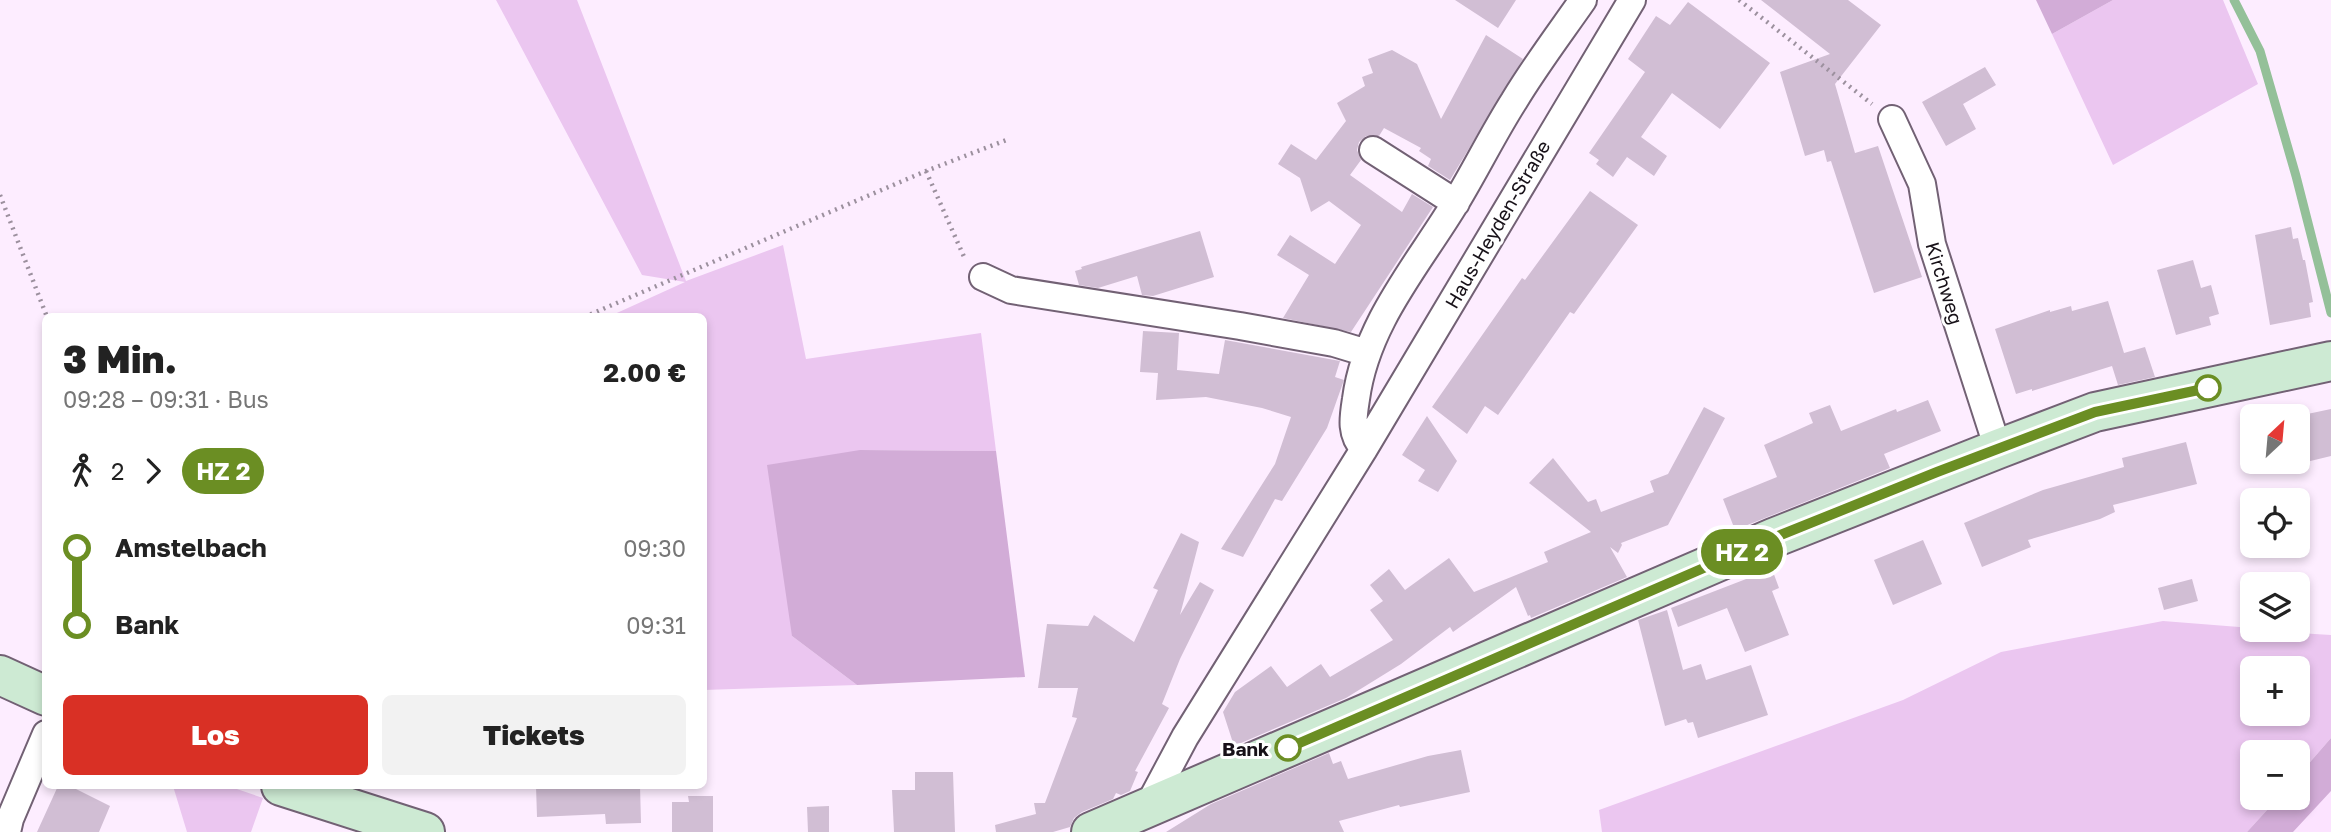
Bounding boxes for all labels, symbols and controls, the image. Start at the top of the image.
street label: Haus-Heyden-Straße [1439,136,1555,312]
street label: Kirchweg [1922,239,1968,327]
text: 3 Min. [63,336,177,381]
text: 2.00 € [603,357,686,388]
unlabelled marker [2195,375,2221,401]
text: 09:28 – 09:31 · Bus [63,385,269,413]
north arrow [2240,404,2310,474]
map controls [2240,404,2310,810]
icon: walk [63,452,101,490]
icon: forward [134,452,172,490]
text: HZ 2 [196,456,250,485]
text: 2 [111,457,124,485]
button: locate [2240,488,2310,558]
line badge: HZ 2 [1693,529,1791,575]
text: Amstelbach [115,532,267,563]
text: 09:30 [623,534,686,562]
text: HZ 2 [1715,537,1769,566]
button: layers [2240,572,2310,642]
text: Bank [115,609,179,640]
text: 09:31 [626,611,686,639]
button: + [2240,656,2310,726]
button: Los [63,695,368,775]
button: Tickets [382,695,686,775]
marker: Bank [1275,735,1301,761]
place label: Bank [1222,737,1269,760]
button: − [2240,740,2310,810]

